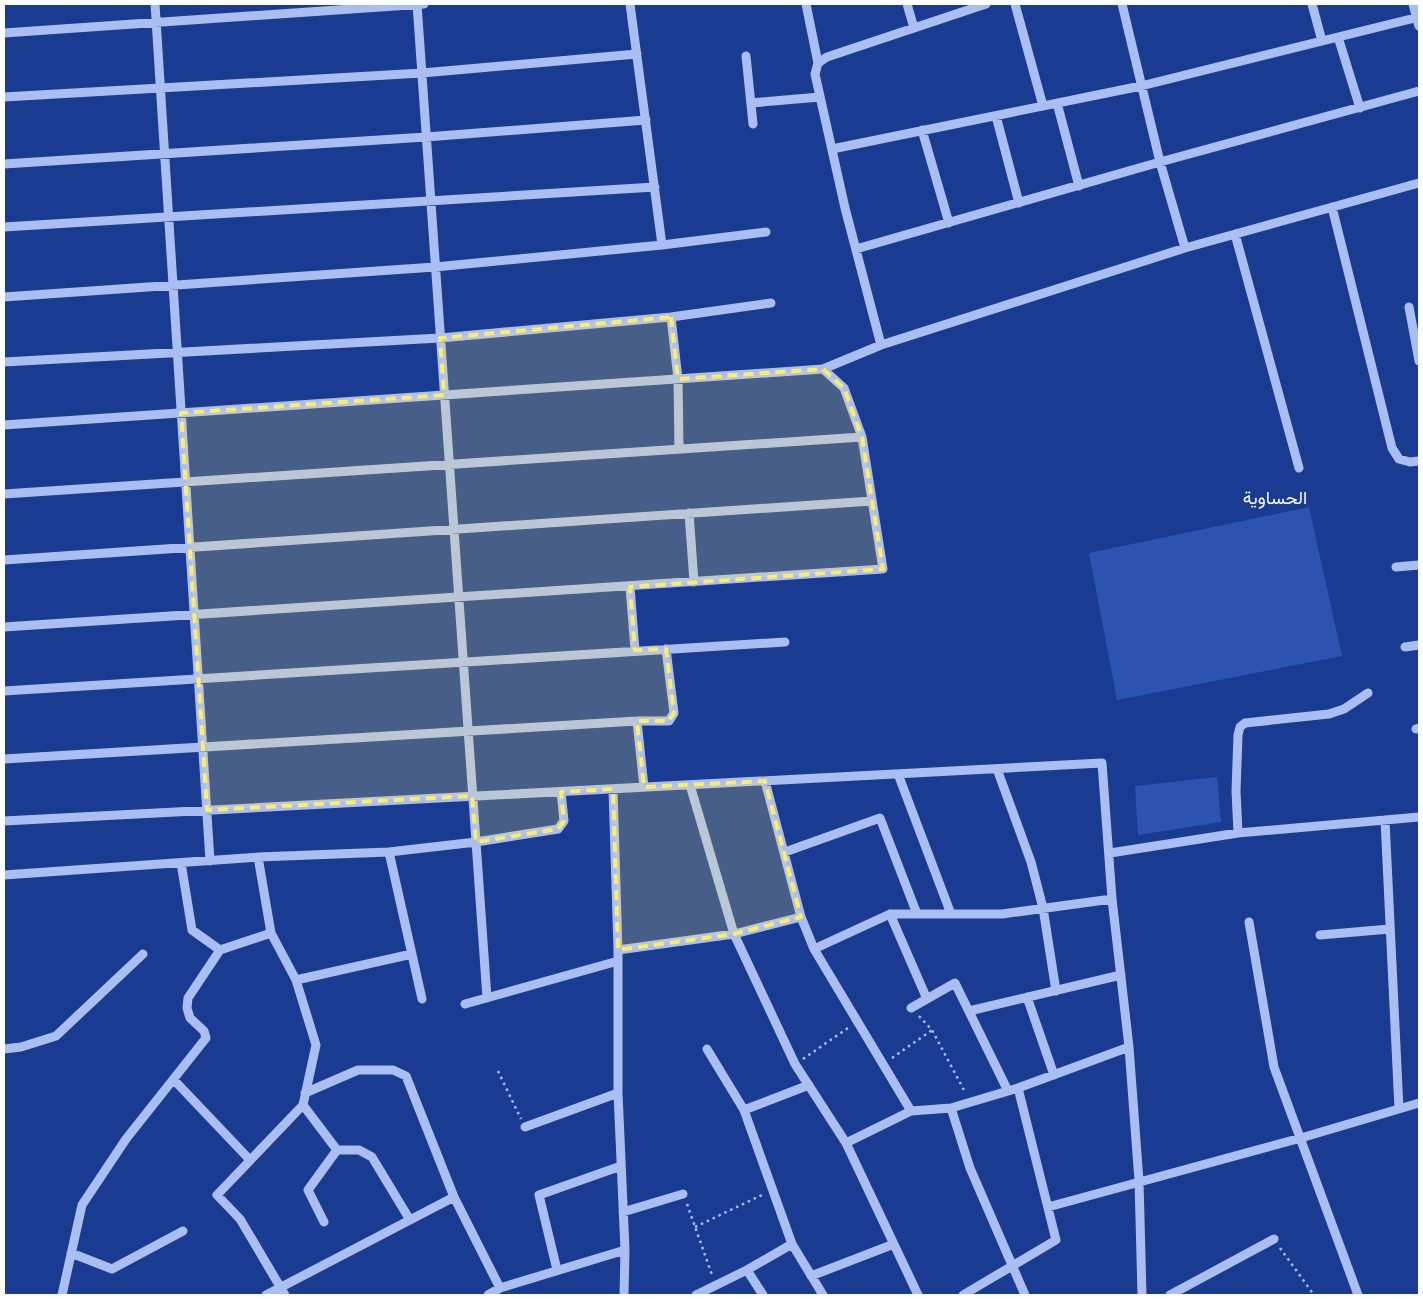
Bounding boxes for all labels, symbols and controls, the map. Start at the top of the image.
district label: الحساوية [1243,486,1307,509]

